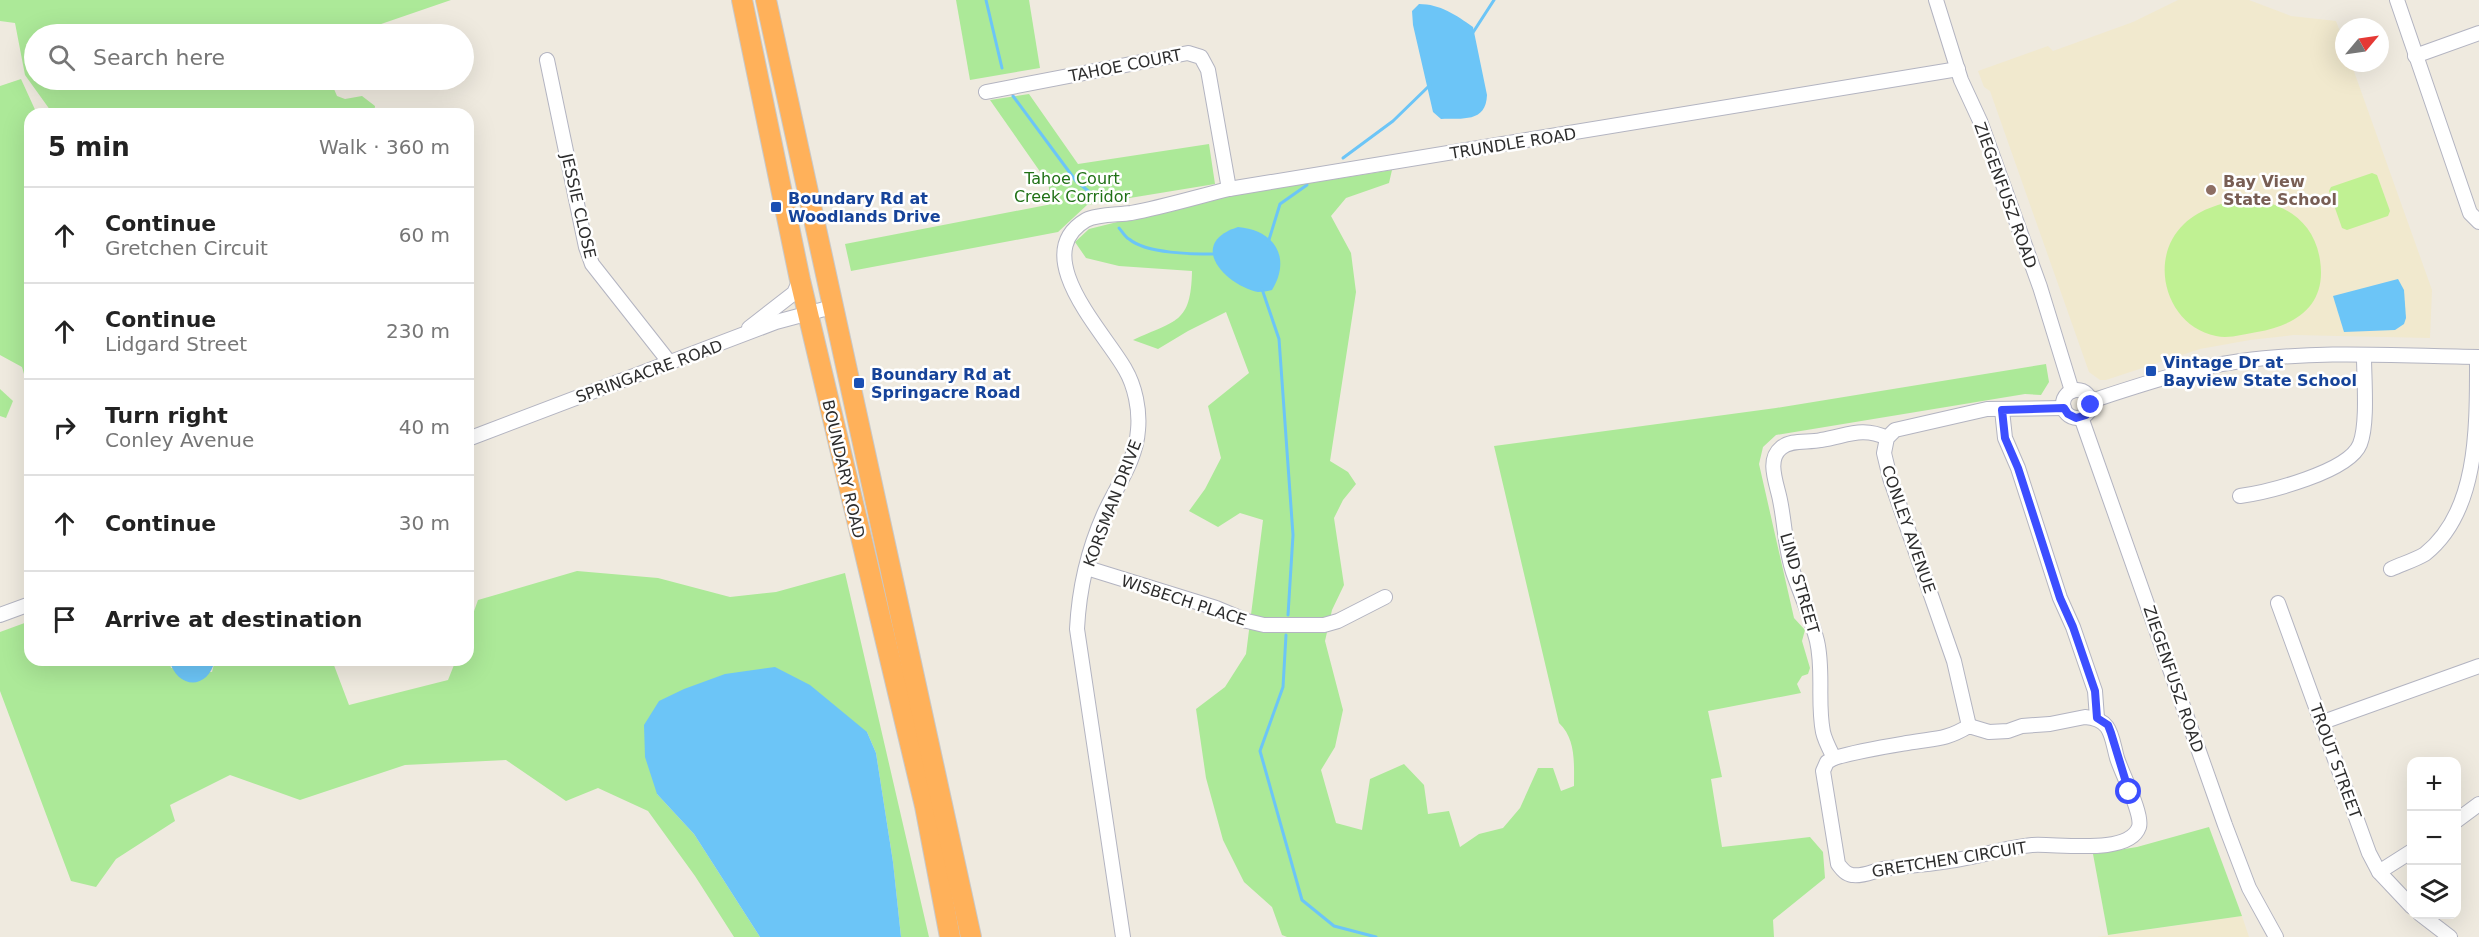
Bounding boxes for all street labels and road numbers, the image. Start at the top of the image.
street label: TAHOE COURT [1066,45,1183,86]
street label: ZIEGENFUSZ ROAD [1970,120,2041,271]
street label: TRUNDLE ROAD [1448,124,1578,163]
street label: JESSIE CLOSE [557,151,600,261]
street label: SPRINGACRE ROAD [573,336,725,407]
street label: BOUNDARY ROAD [818,398,869,540]
street label: KORSMAN DRIVE [1079,437,1145,569]
street label: CONLEY AVENUE [1878,463,1939,596]
street label: LIND STREET [1776,531,1823,636]
street label: WISBECH PLACE [1119,571,1249,630]
street label: ZIEGENFUSZ ROAD [2139,603,2208,755]
street label: TROUT STREET [2306,700,2365,822]
street label: GRETCHEN CIRCUIT [1870,838,2028,881]

